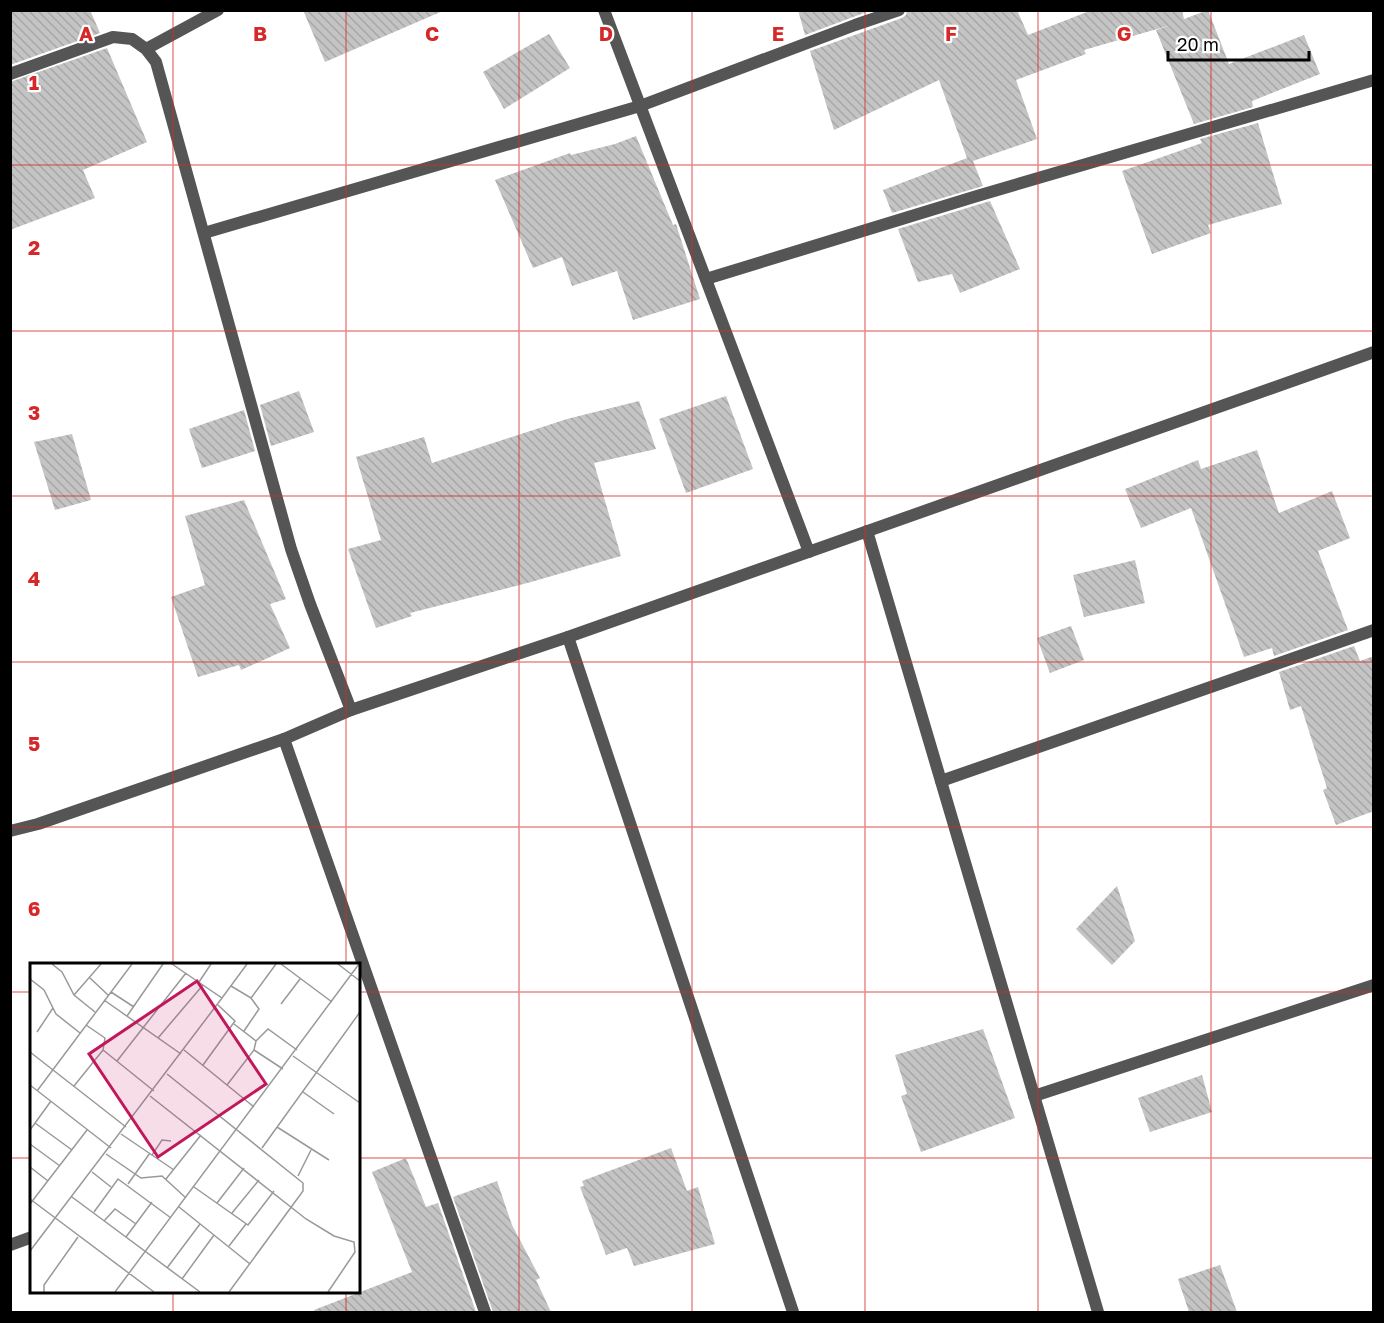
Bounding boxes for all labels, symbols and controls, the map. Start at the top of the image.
text: A [79,21,93,45]
text: B [253,21,267,45]
text: C [425,21,439,45]
text: D [599,21,613,45]
text: E [772,21,784,45]
text: F [945,21,957,45]
text: G [1117,21,1131,45]
scale bar [1168,24,1309,62]
text: 20 m [1177,33,1219,55]
text: 1 [29,70,39,94]
text: 2 [28,235,40,259]
text: 3 [28,400,40,424]
text: 4 [28,566,40,590]
text: 5 [28,731,40,755]
text: 6 [28,896,40,920]
inset map [30,963,360,1293]

